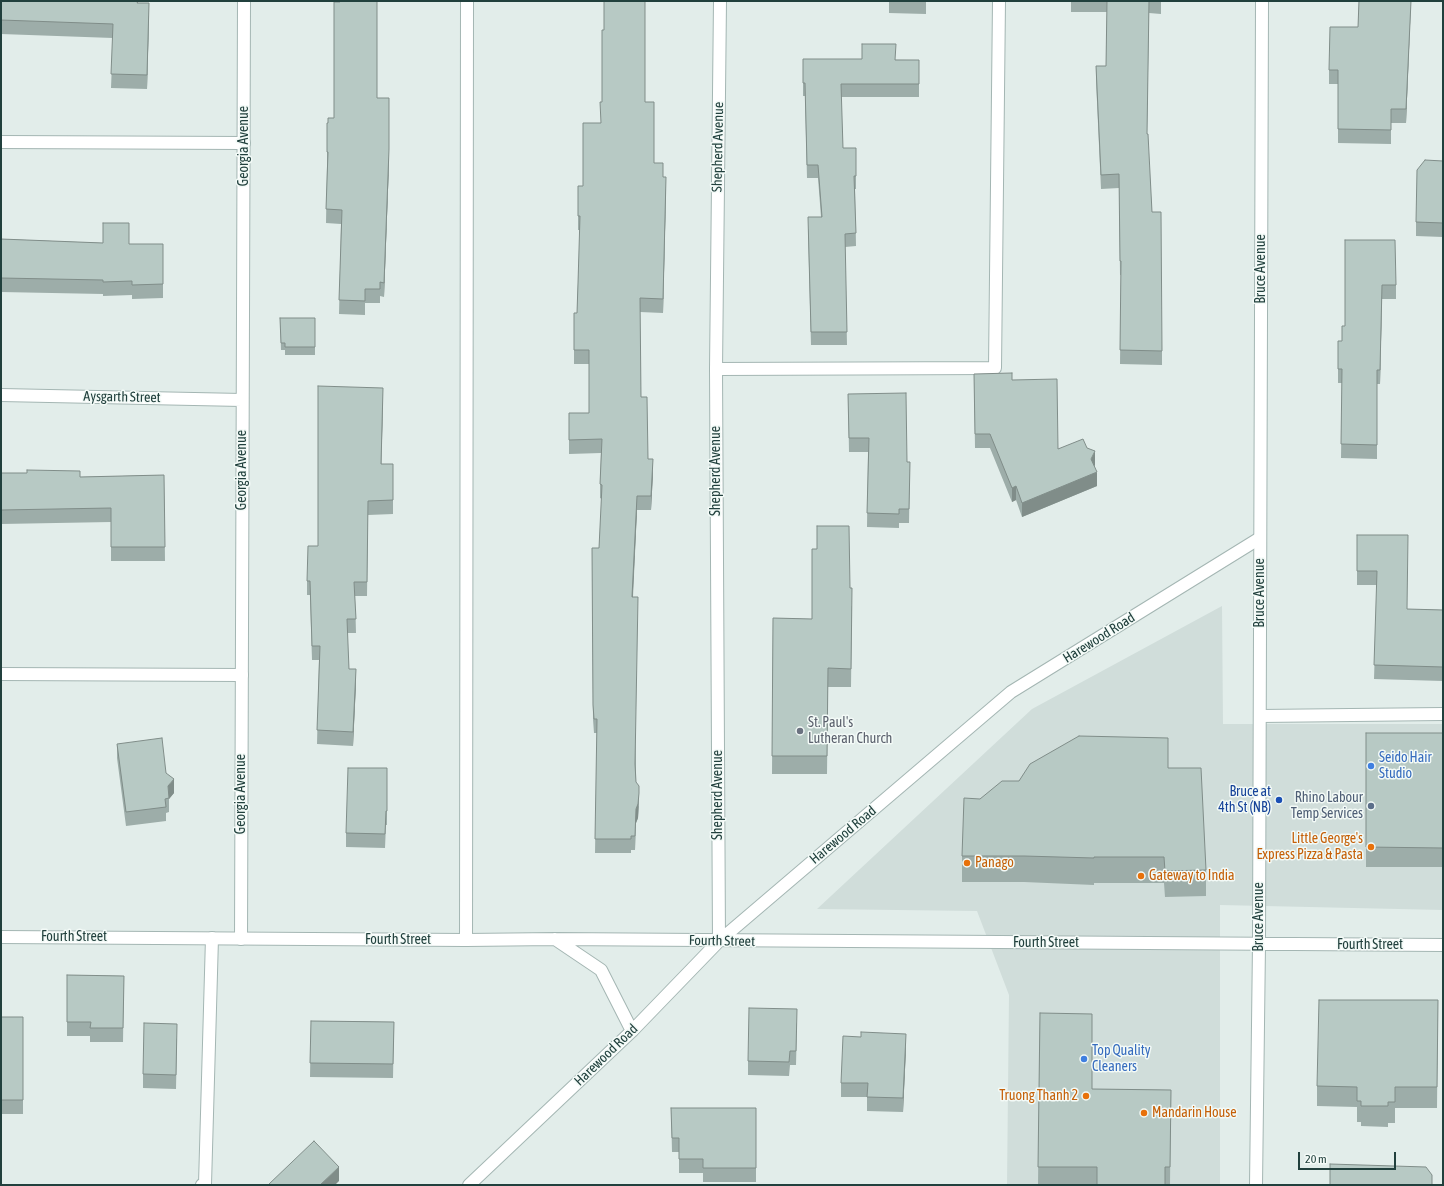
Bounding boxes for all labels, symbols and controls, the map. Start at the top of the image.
street label: Shepherd Avenue [709,102,727,192]
street label: Georgia Avenue [236,106,252,186]
street label: Bruce Avenue [1253,234,1269,304]
street label: Aysgarth Street [83,388,161,406]
street label: Shepherd Avenue [708,426,724,516]
street label: Georgia Avenue [234,430,250,510]
street label: Bruce Avenue [1252,558,1268,628]
street label: Harewood Road [1060,609,1138,667]
place label: St. Paul's Lutheran Church [808,715,892,748]
marker: St. Paul's Lutheran Church [795,726,805,736]
street label: Shepherd Avenue [710,750,726,840]
place label: Seido Hair Studio [1379,750,1432,782]
street label: Georgia Avenue [233,754,249,834]
marker: Seido Hair Studio [1366,761,1376,771]
place label: Bruce at 4th St (NB) [1218,784,1271,816]
place label: Rhino Labour Temp Services [1291,790,1363,822]
marker: Bruce at 4th St (NB) [1274,795,1284,805]
marker: Rhino Labour Temp Services [1366,801,1376,811]
street label: Harewood Road [806,802,880,868]
place label: Little George's Express Pizza & Pasta [1256,831,1363,864]
marker: Little George's Express Pizza & Pasta [1366,842,1376,852]
place label: Panago [975,855,1014,871]
marker: Panago [962,858,972,868]
place label: Gateway to India [1149,868,1235,884]
marker: Gateway to India [1136,871,1146,881]
street label: Bruce Avenue [1251,882,1267,952]
street label: Fourth Street [41,929,107,945]
street label: Fourth Street [365,932,431,948]
street label: Fourth Street [689,932,755,950]
street label: Fourth Street [1013,935,1079,951]
street label: Fourth Street [1337,937,1403,953]
street label: Harewood Road [571,1021,641,1089]
place label: Top Quality Cleaners [1092,1043,1151,1076]
marker: Top Quality Cleaners [1079,1054,1089,1064]
place label: Truong Thanh 2 [999,1088,1078,1104]
marker: Truong Thanh 2 [1081,1091,1091,1101]
place label: Mandarin House [1152,1105,1237,1121]
marker: Mandarin House [1139,1108,1149,1118]
scale bar [1300,1144,1398,1170]
text: 20 m [1305,1152,1327,1166]

